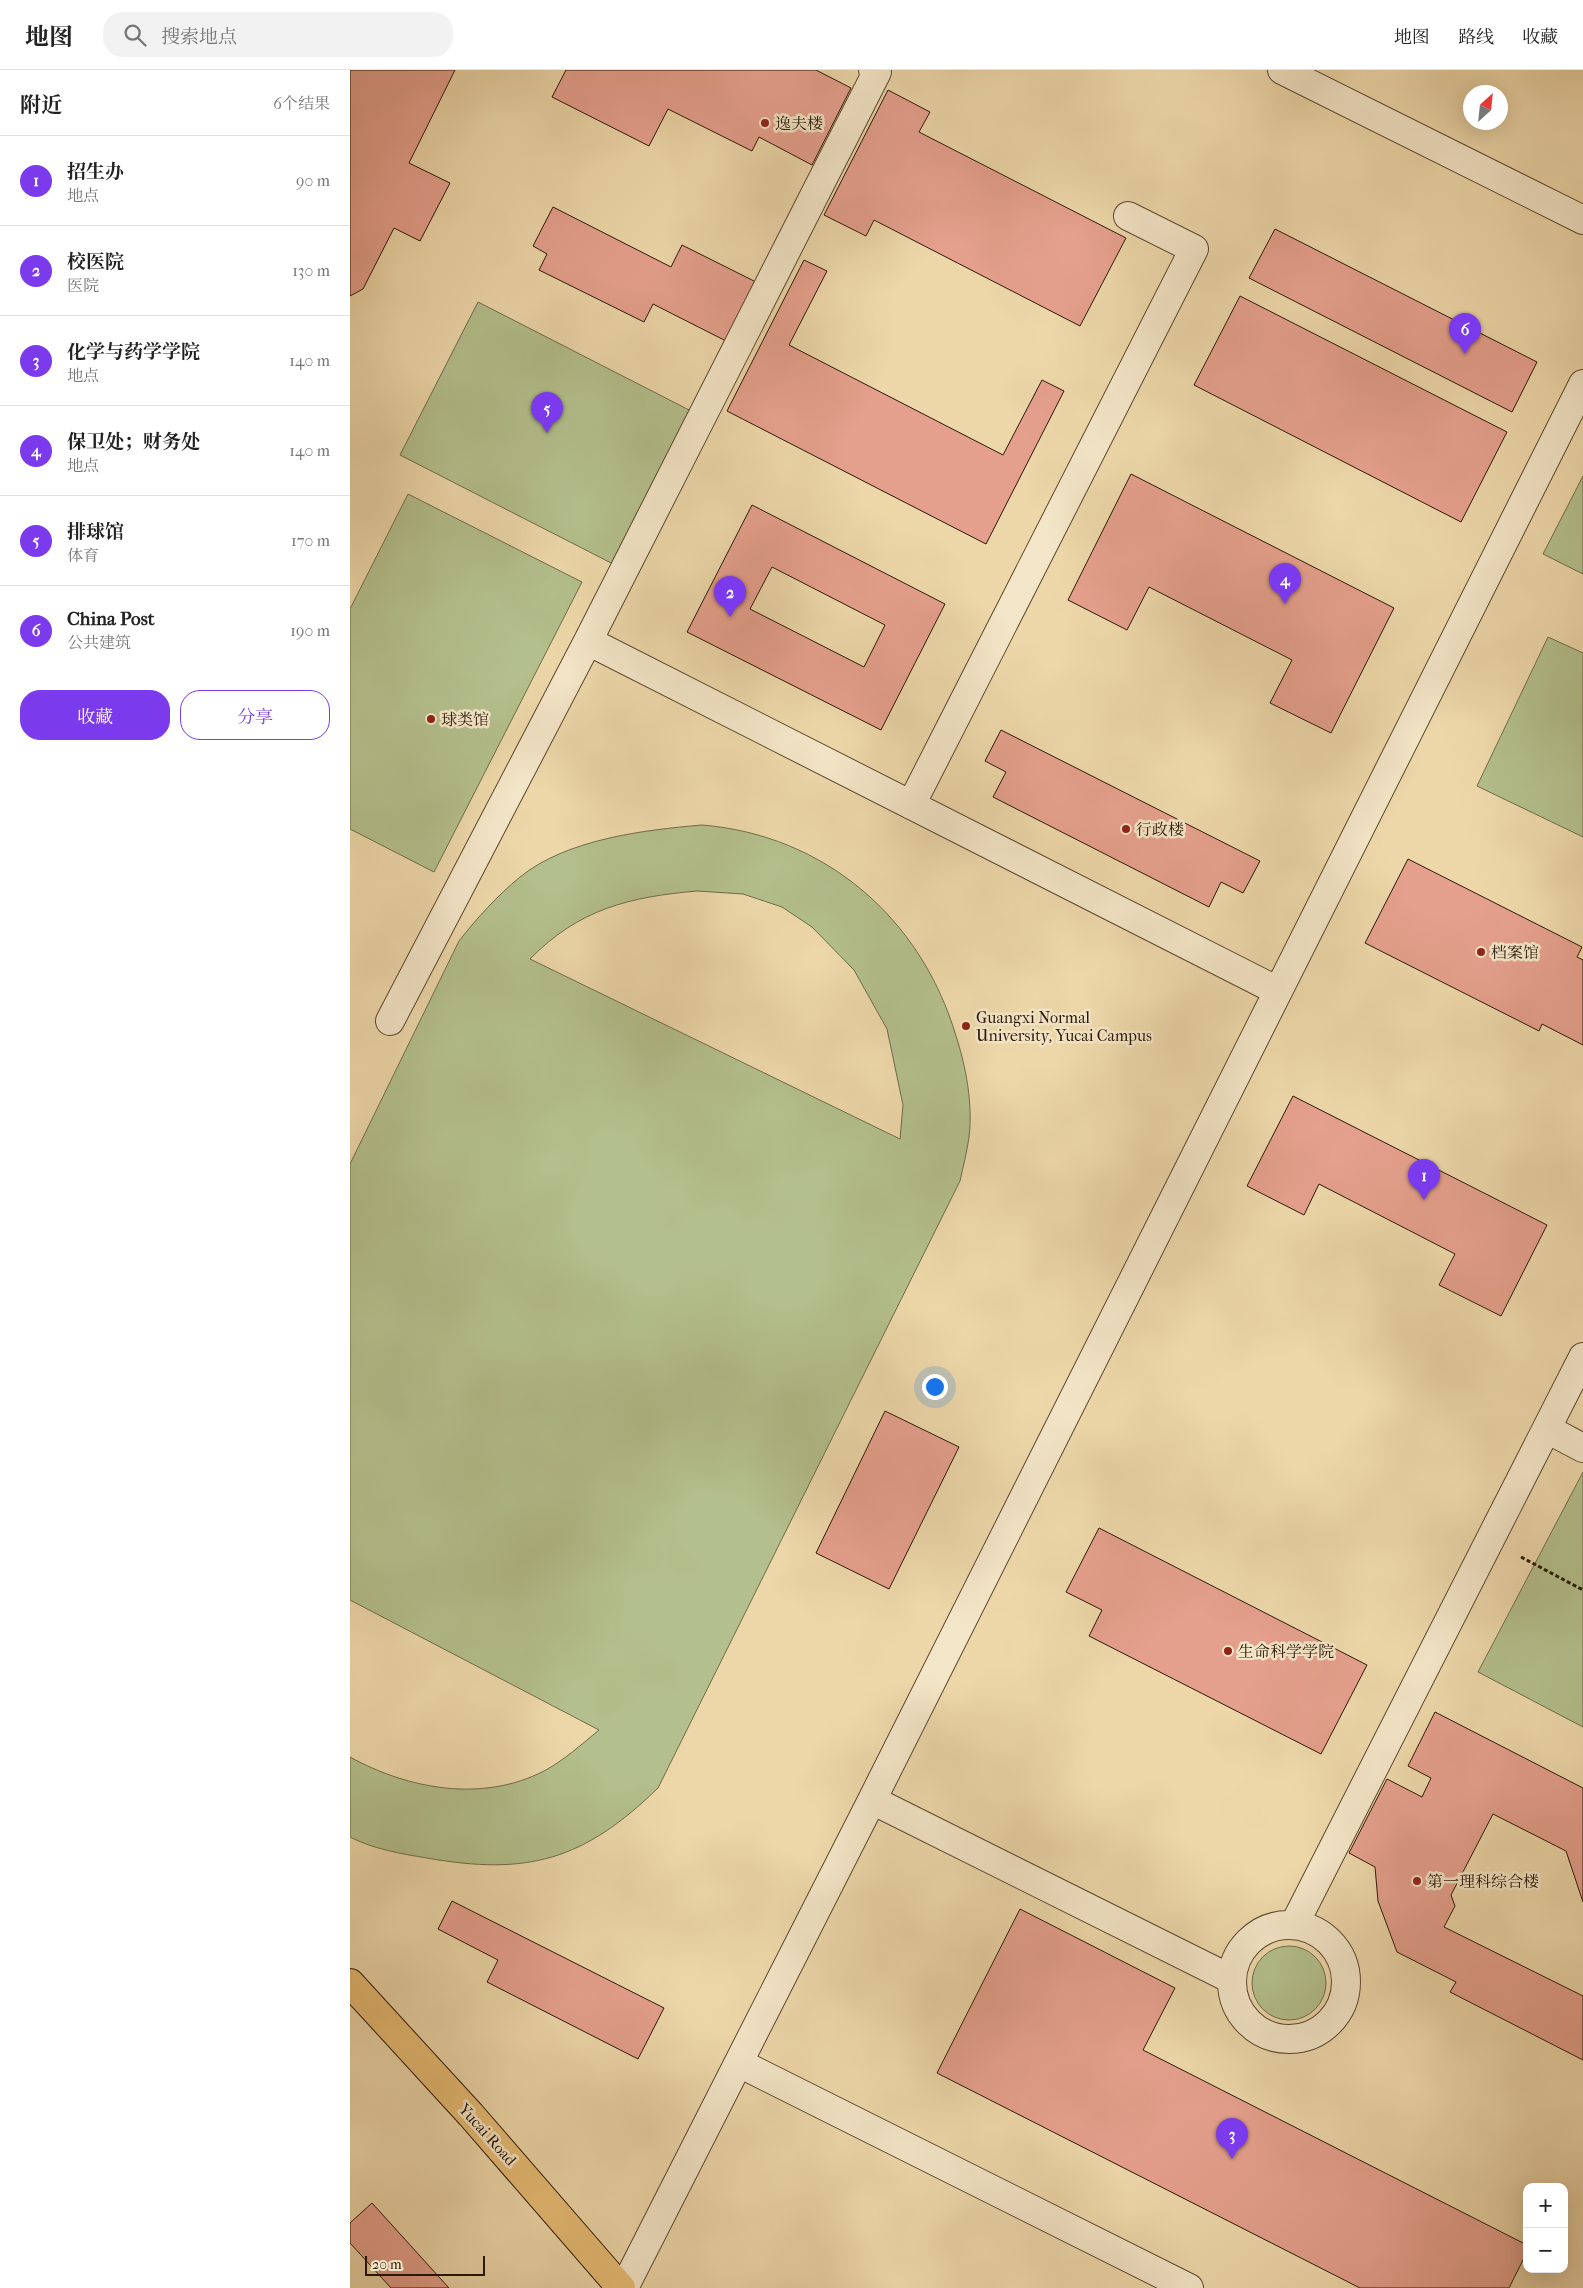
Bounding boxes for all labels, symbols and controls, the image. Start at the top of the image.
search box [103,12,453,57]
icon: search [121,21,149,49]
text: 地图 [25,23,73,51]
text: 搜索地点 [161,26,237,48]
text: 地图 [1394,27,1430,48]
text: 路线 [1458,27,1494,48]
text: 收藏 [1522,27,1558,48]
north arrow [1463,85,1508,130]
text: 附近 [20,93,62,117]
text: 6个结果 [273,94,330,113]
place label: 逸夫楼 [775,114,823,133]
marker: 逸夫楼 [759,117,771,129]
text: 招生办 [67,161,124,183]
text: 1 [33,171,39,190]
text: 90 m [296,171,330,190]
text: 地点 [67,186,99,205]
text: 校医院 [67,251,124,273]
text: 2 [32,261,40,280]
text: 130 m [292,261,330,280]
text: 医院 [67,276,99,295]
pin: 6 [1449,313,1481,354]
text: 化学与药学学院 [67,341,200,363]
text: 3 [33,351,39,370]
text: 140 m [289,351,330,370]
text: 地点 [67,366,99,385]
pin: 5 [531,392,563,433]
text: 保卫处；财务处 [67,431,200,453]
text: 4 [31,441,41,460]
text: 140 m [289,441,330,460]
text: 地点 [67,456,99,475]
text: 排球馆 [67,521,124,543]
text: 5 [33,531,39,550]
text: 170 m [291,531,330,550]
text: 体育 [67,546,99,565]
pin: 4 [1269,563,1301,604]
pin: 2 [714,576,746,617]
text: China Post [67,608,154,630]
text: 6 [32,621,40,640]
text: 190 m [290,621,330,640]
text: 公共建筑 [67,633,131,652]
button: 收藏 [20,690,170,740]
button: 分享 [180,690,330,740]
place label: 球类馆 [441,710,489,729]
marker: 球类馆 [425,713,437,725]
place label: 行政楼 [1136,820,1184,839]
marker: 行政楼 [1120,823,1132,835]
place label: 档案馆 [1491,943,1539,962]
marker: 档案馆 [1475,946,1487,958]
place label: Guangxi Normal University, Yucai Campus [976,1008,1152,1045]
marker: Guangxi Normal University, Yucai Campus [960,1020,972,1032]
pin: 1 [1408,1159,1440,1200]
your location [922,1374,948,1400]
place label: 生命科学学院 [1238,1642,1334,1661]
marker: 生命科学学院 [1222,1645,1234,1657]
place label: 第一理科综合楼 [1427,1872,1539,1891]
marker: 第一理科综合楼 [1411,1875,1423,1887]
street label: Yucai Road [454,2099,521,2170]
pin: 3 [1216,2118,1248,2159]
map controls [1523,2183,1568,2273]
button: + [1523,2183,1568,2228]
button: − [1523,2228,1568,2273]
scale bar [365,2253,485,2276]
text: 20 m [372,2256,402,2273]

